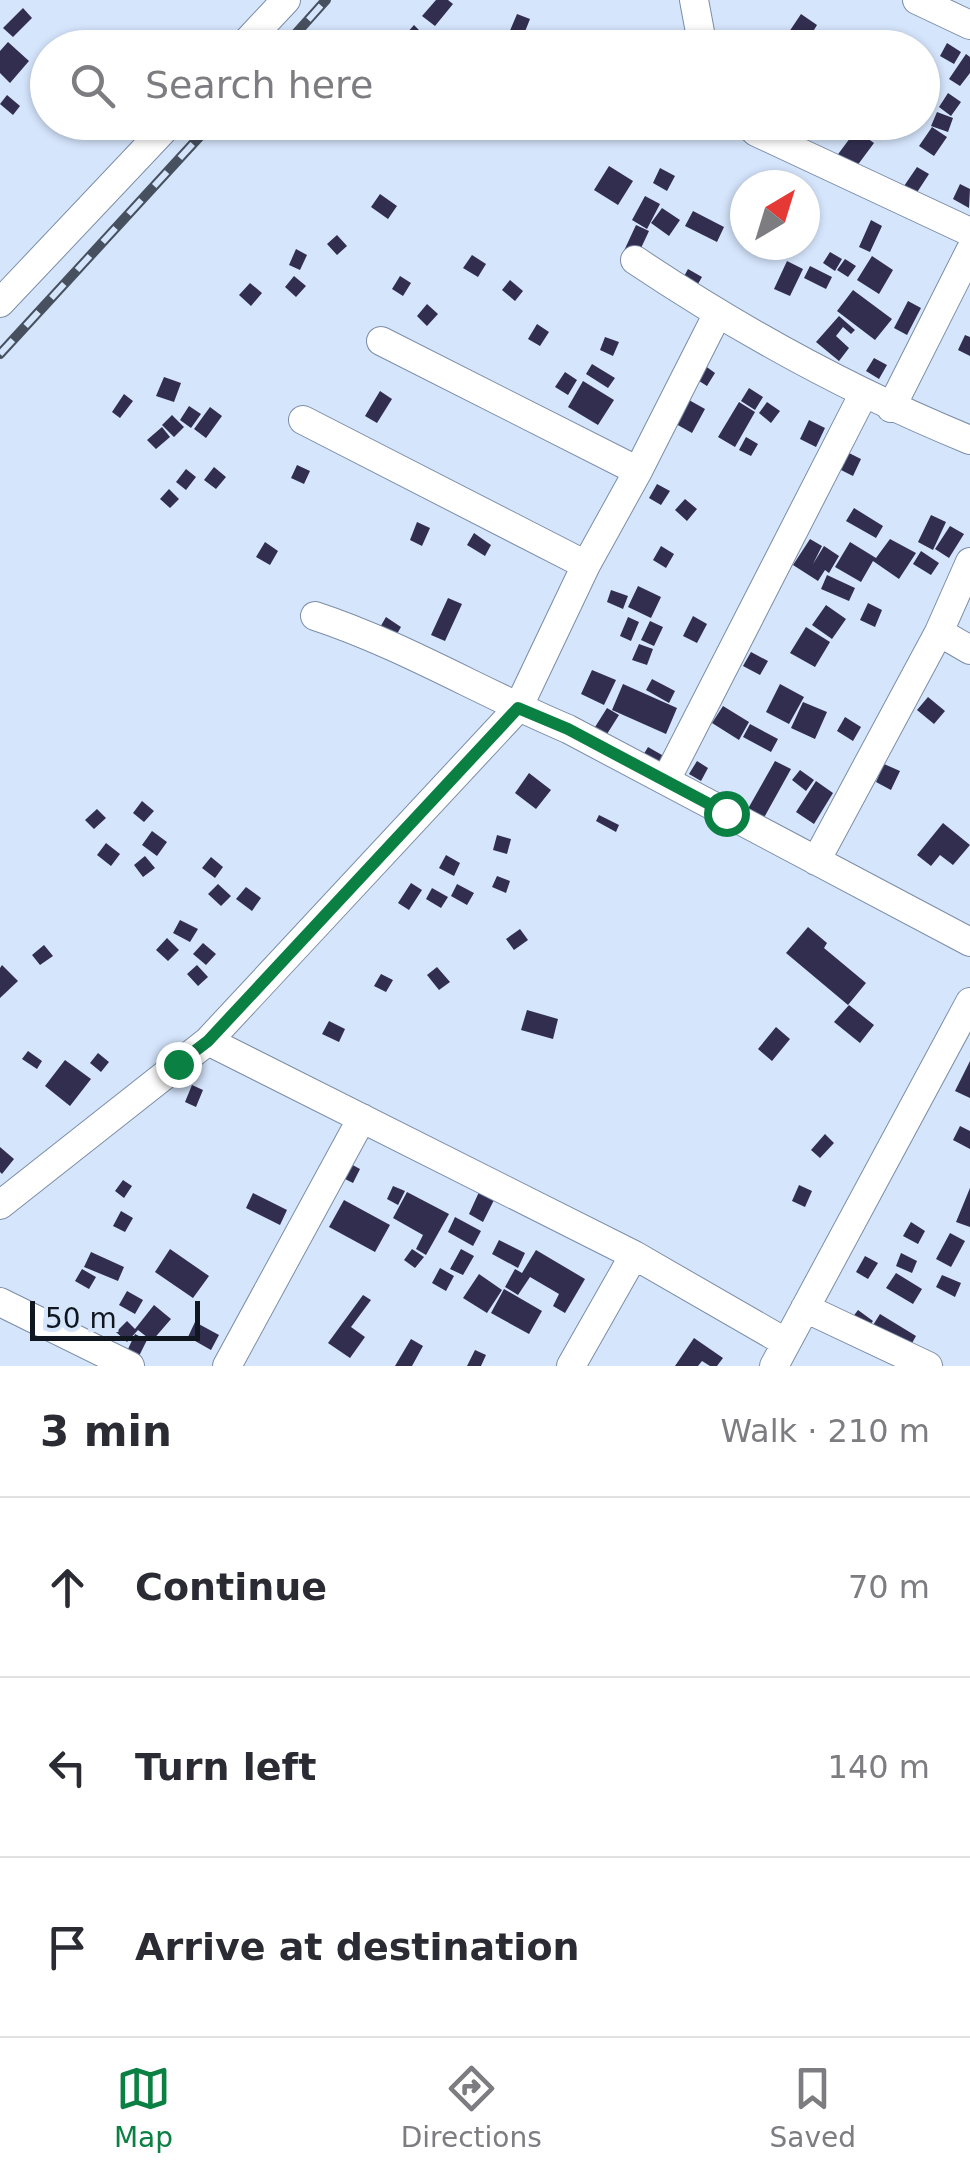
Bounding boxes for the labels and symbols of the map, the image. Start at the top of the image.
north arrow [730,170,820,260]
route start [704,791,750,837]
route end [156,1042,202,1088]
scale bar [30,1296,200,1340]

